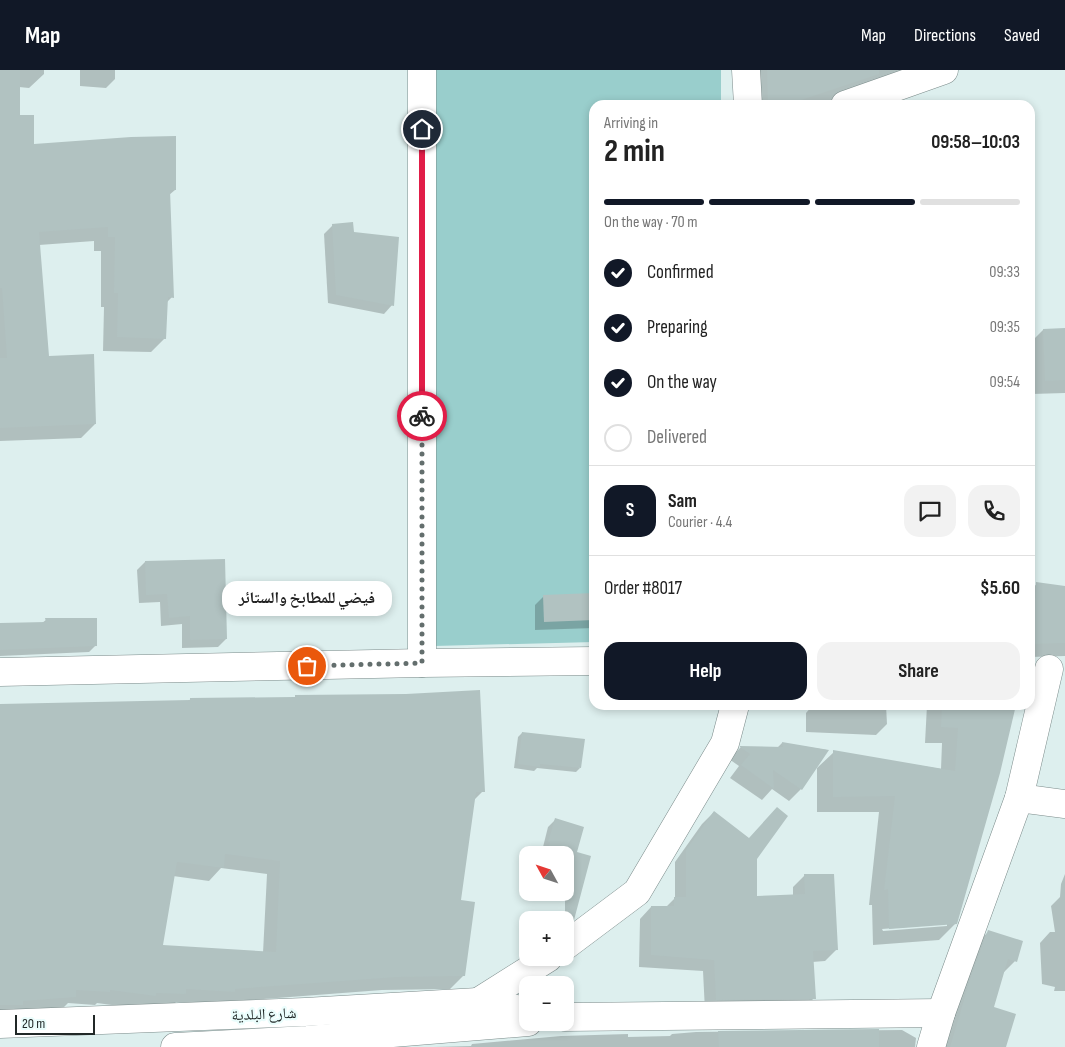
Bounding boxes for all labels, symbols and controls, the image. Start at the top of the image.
text: Map [25,21,60,50]
text: Map [861,25,886,46]
text: Directions [914,25,976,46]
text: Saved [1004,25,1040,46]
pin [401,108,443,150]
text: Arriving in [604,114,658,133]
icon: home [408,115,436,143]
text: 09:58–10:03 [931,131,1020,154]
text: 2 min [604,132,665,171]
text: On the way · 70 m [604,213,697,232]
icon: check [604,259,632,287]
text: Confirmed [647,261,714,284]
text: 09:33 [989,263,1020,282]
icon: check [604,314,632,342]
text: Preparing [647,316,708,339]
text: 09:35 [990,318,1020,337]
icon: check [604,369,632,397]
text: On the way [647,371,717,394]
text: 09:54 [990,373,1020,392]
courier [397,391,447,441]
icon: bike [408,402,436,430]
text: Delivered [647,426,707,449]
button: chat [904,485,956,537]
button: phone [968,485,1020,537]
text: Sam [668,490,697,513]
text: S [626,499,634,522]
text: Courier · 4.4 [668,513,732,532]
text: Order #8017 [604,577,682,600]
text: $5.60 [980,577,1020,600]
callout: فيضي للمطابخ والستائر [222,581,392,616]
text: فيضي للمطابخ والستائر [239,589,375,608]
button: Help [604,642,807,700]
button: Share [817,642,1020,700]
pin [286,645,328,687]
icon: bag [293,652,321,680]
north arrow [519,846,574,901]
map controls [519,846,574,1031]
button: + [519,911,574,966]
button: − [519,976,574,1031]
street label: شارع البلدية [231,1004,297,1025]
scale bar [15,1012,95,1035]
text: 20 m [22,1015,45,1032]

